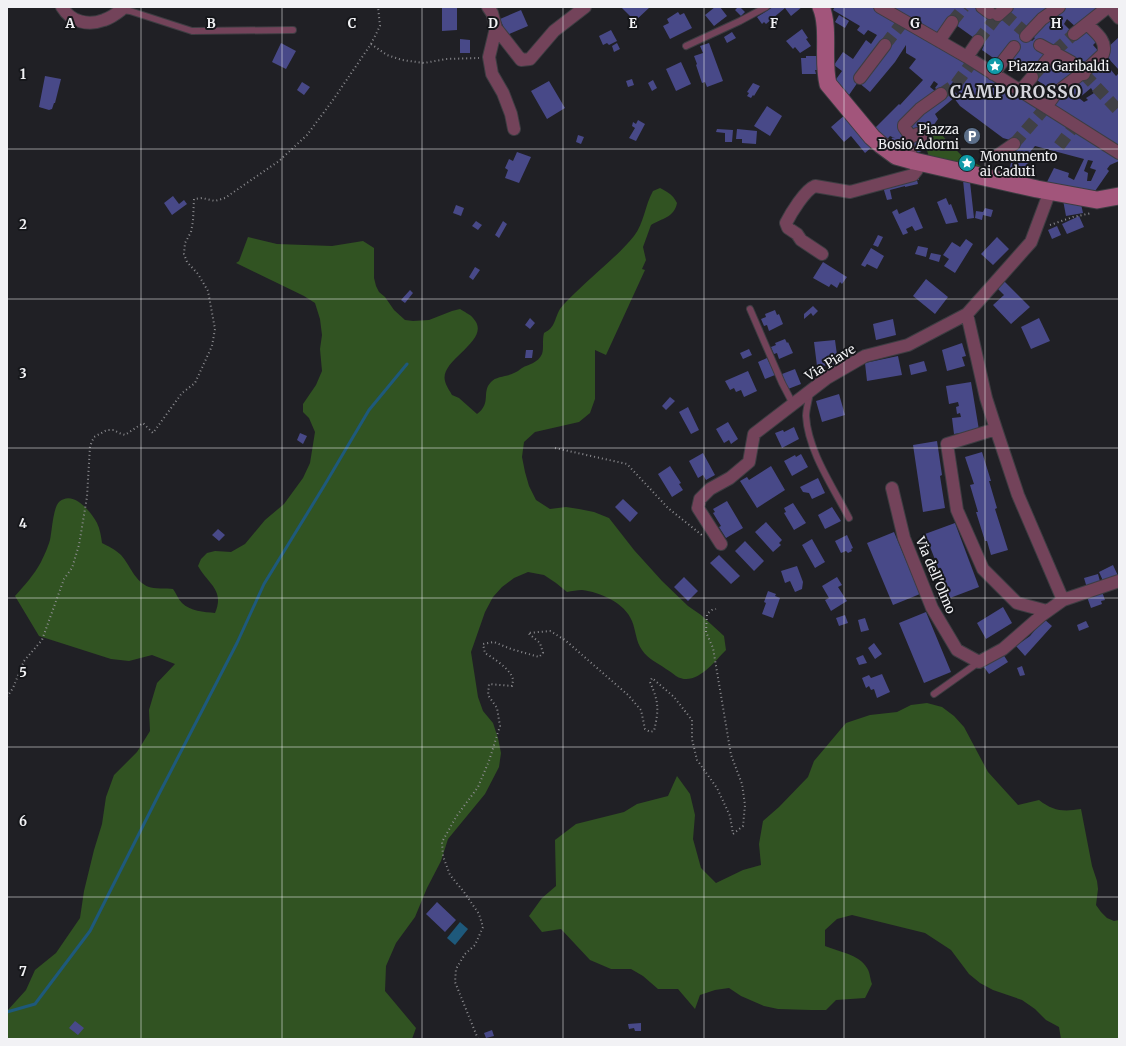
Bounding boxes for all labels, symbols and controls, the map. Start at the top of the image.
text: A [64,15,75,32]
text: B [206,15,216,32]
text: C [348,15,357,32]
text: D [488,15,498,32]
text: E [629,15,638,32]
text: F [770,15,778,32]
text: G [910,15,920,32]
text: H [1051,15,1062,32]
place icon: Piazza Garibaldi [985,56,1005,76]
place label: Piazza Garibaldi [1008,58,1109,75]
text: 1 [20,66,26,83]
district label: CAMPOROSSO [950,81,1082,103]
place label: Piazza Bosio Adorni [878,121,959,153]
parking icon: Piazza Bosio Adorni [962,126,982,146]
place label: Monumento ai Caduti [980,148,1058,180]
place icon: Monumento ai Caduti [957,153,977,173]
text: 2 [19,216,27,233]
street label: Via Piave [801,340,859,385]
text: 3 [19,365,27,382]
text: 4 [19,515,28,532]
street label: Via dell'Olmo [911,533,960,617]
text: 5 [19,664,27,681]
text: 6 [19,813,27,830]
text: 7 [19,963,27,980]

